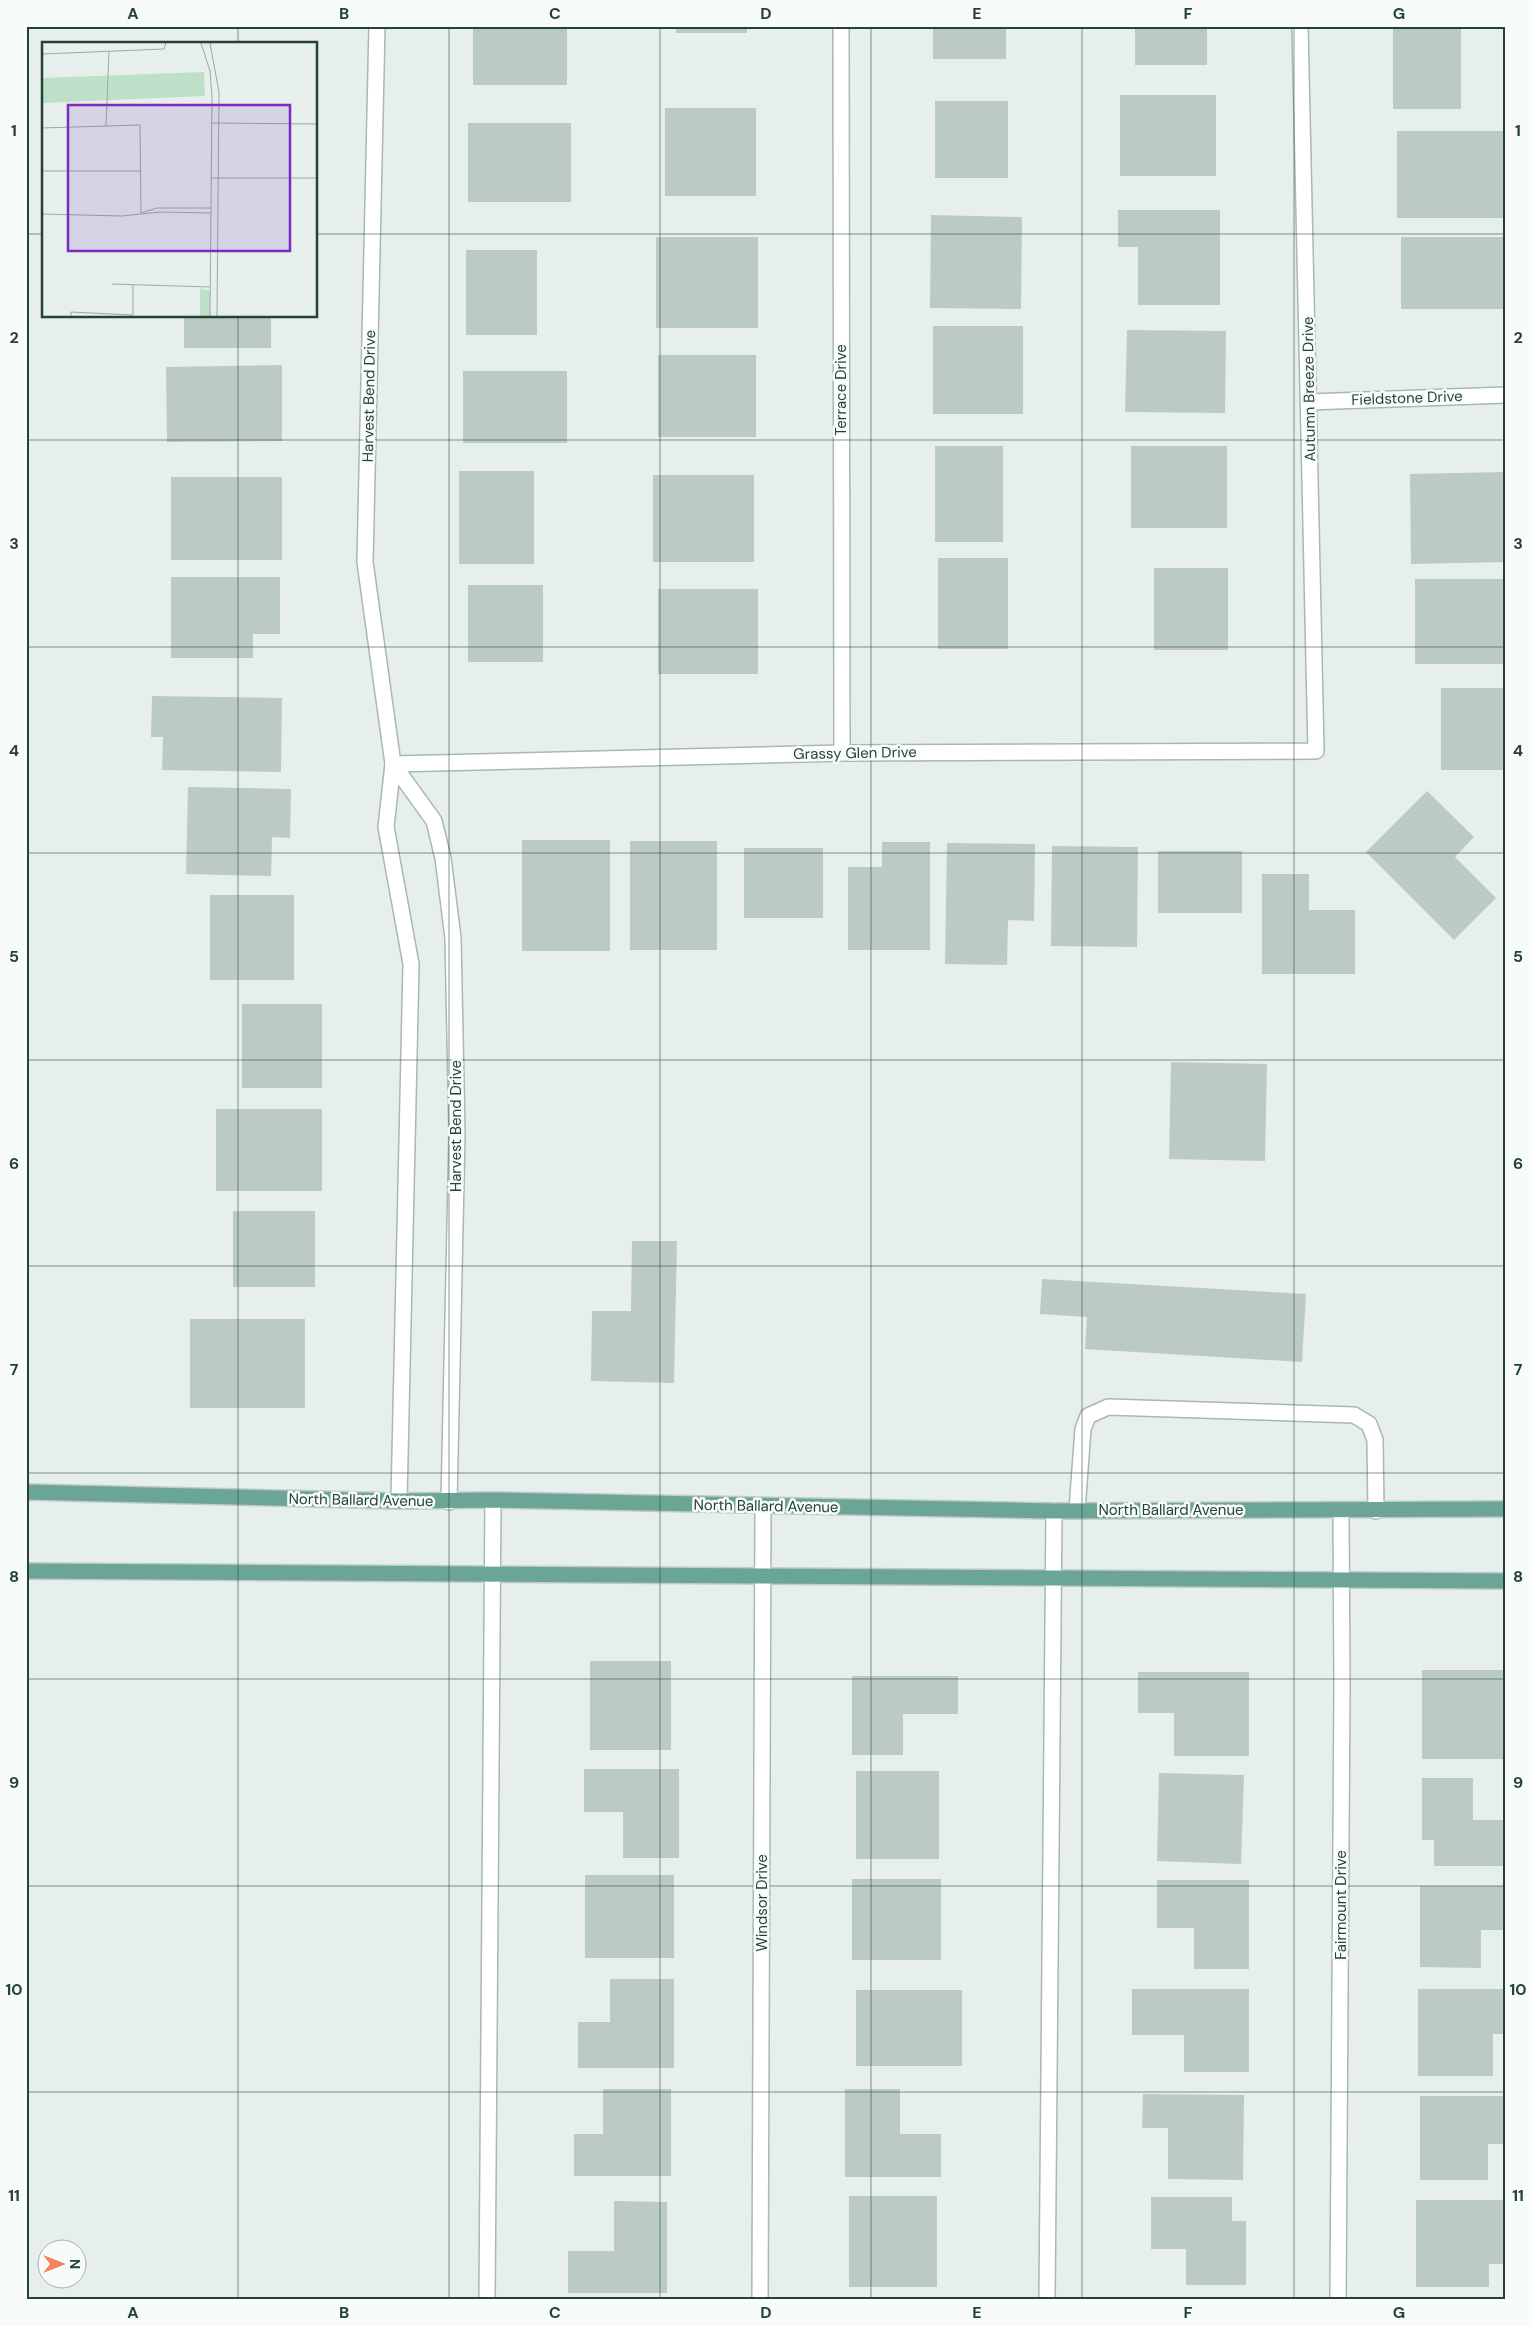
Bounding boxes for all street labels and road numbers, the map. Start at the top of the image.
street label: Autumn Breeze Drive [1298,316,1320,462]
street label: Harvest Bend Drive [358,330,380,462]
street label: Terrace Drive [831,344,851,436]
street label: Fieldstone Drive [1351,386,1463,410]
street label: Grassy Glen Drive [793,742,917,764]
street label: Harvest Bend Drive [446,1060,466,1192]
street label: North Ballard Avenue [288,1489,434,1511]
street label: North Ballard Avenue [693,1495,839,1517]
street label: North Ballard Avenue [1099,1500,1244,1520]
street label: Fairmount Drive [1331,1850,1351,1960]
street label: Windsor Drive [752,1854,772,1952]

